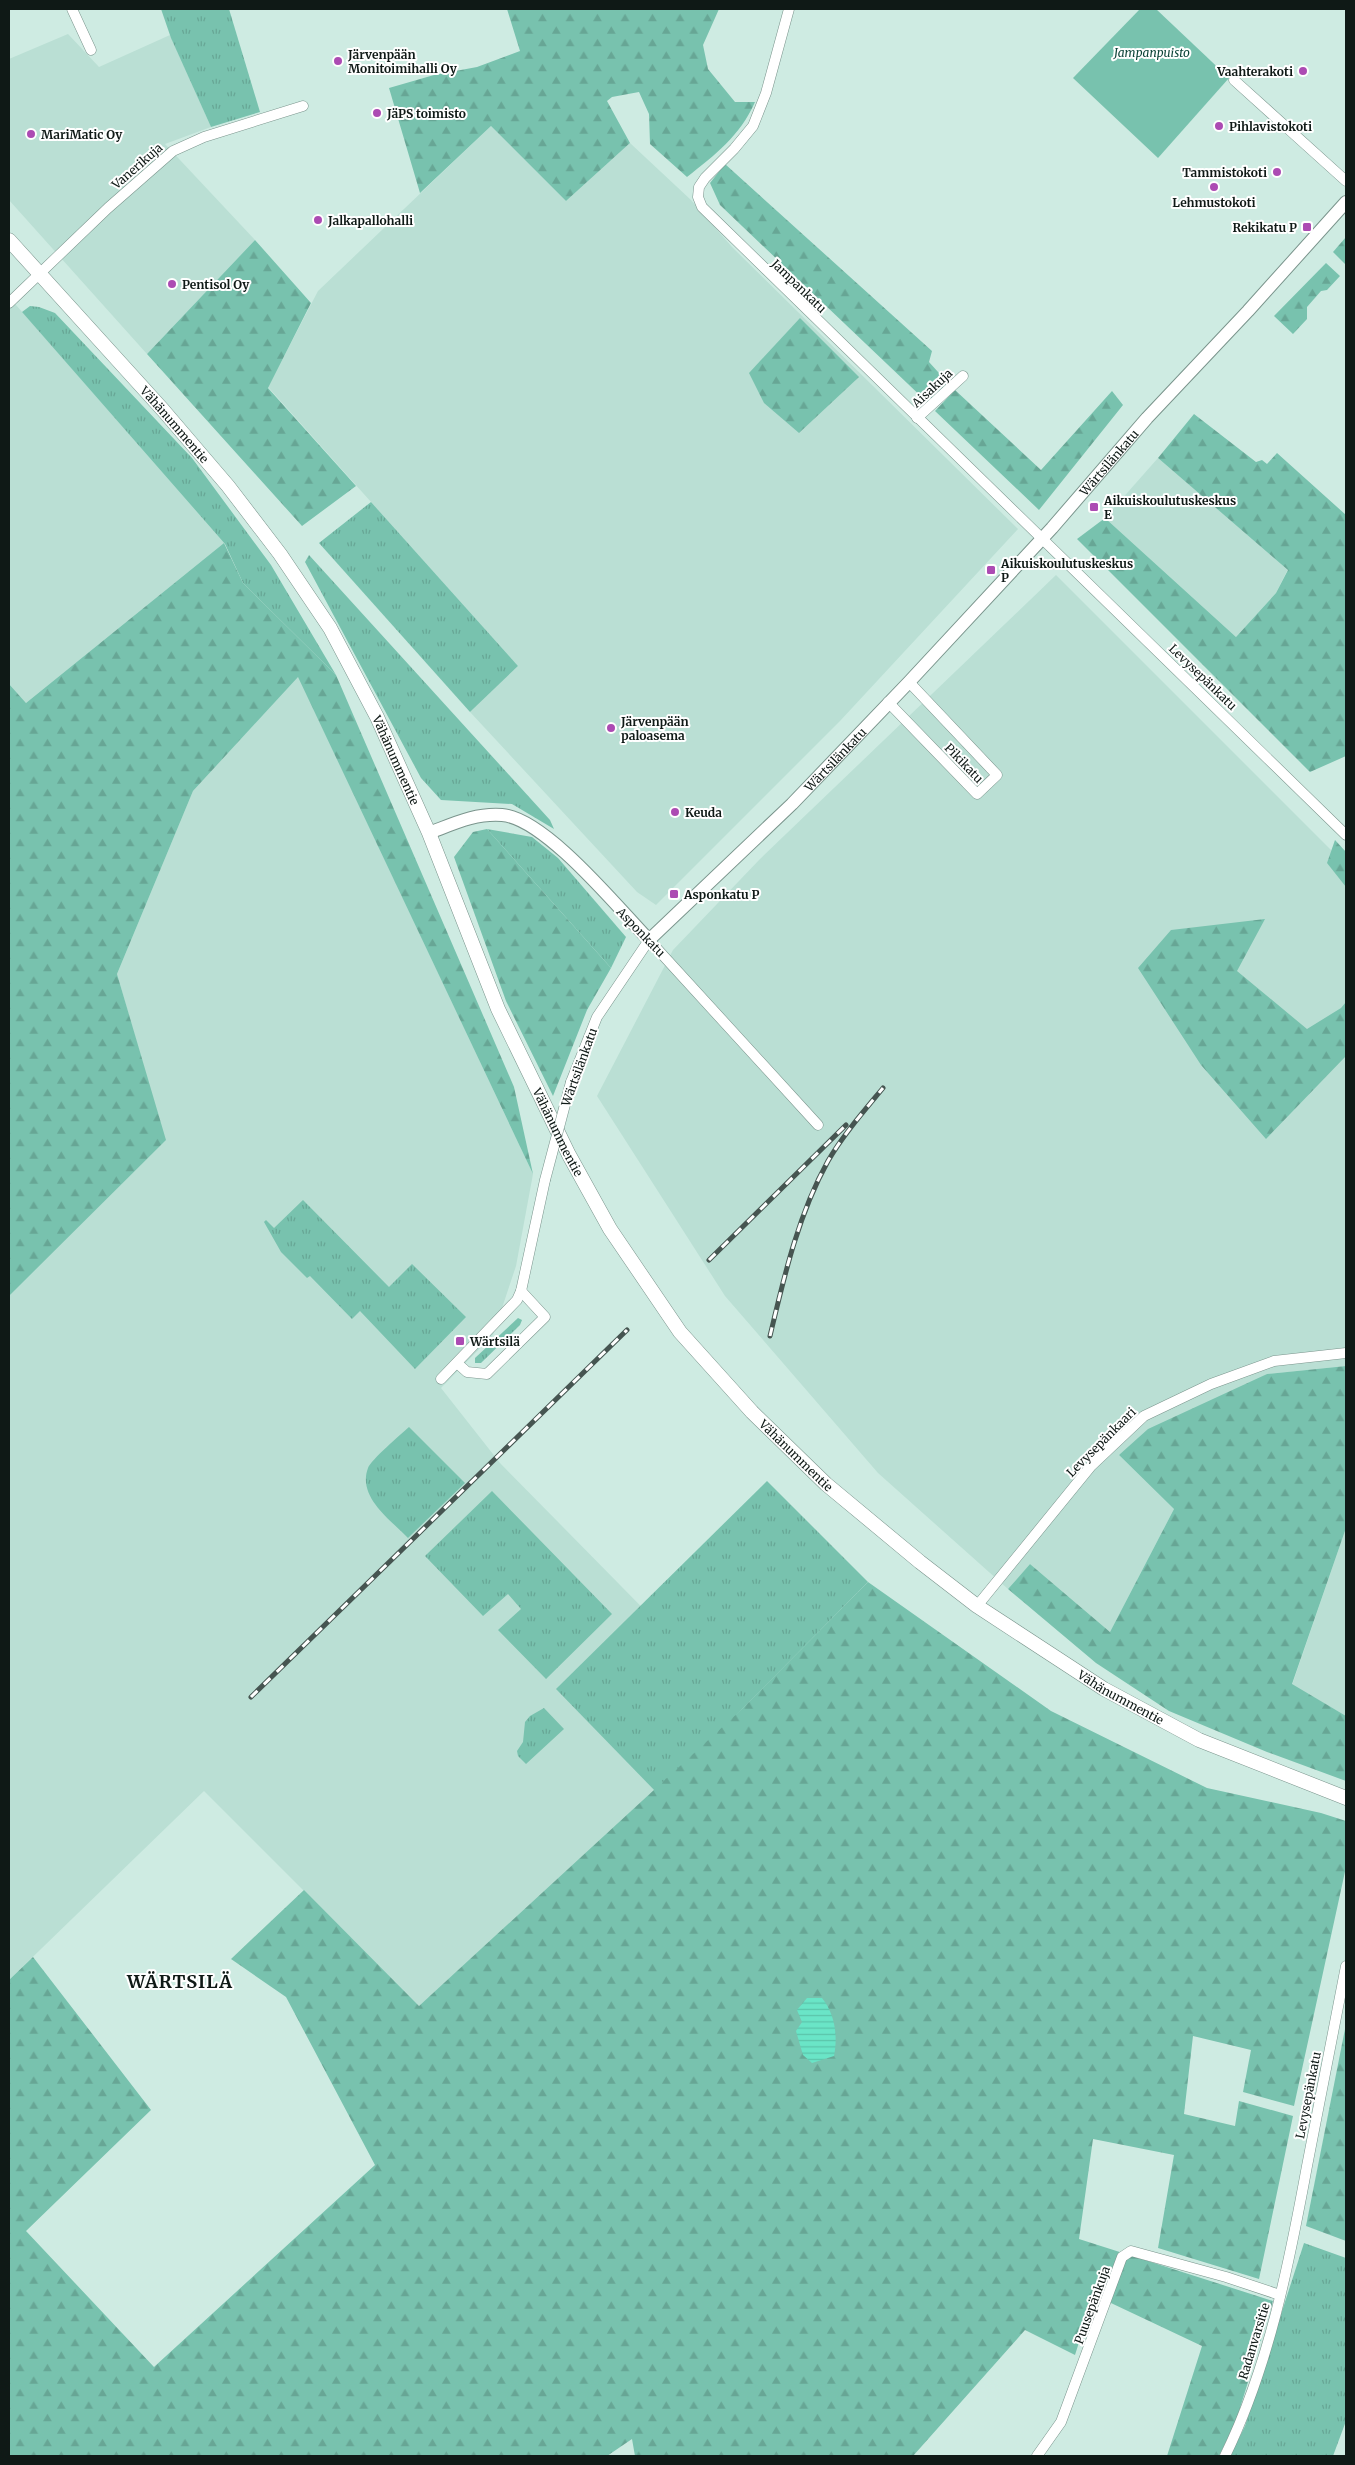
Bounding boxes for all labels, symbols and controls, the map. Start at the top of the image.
park label: Jampanpuisto [1112,45,1190,60]
place label: Järvenpään Monitoimihalli Oy [347,47,458,76]
marker: Järvenpään Monitoimihalli Oy [332,55,344,67]
place label: Vaahterakoti [1216,64,1293,79]
marker: Vaahterakoti [1297,65,1309,77]
place label: JäPS toimisto [386,106,466,121]
marker: JäPS toimisto [371,107,383,119]
place label: Pihlavistokoti [1229,119,1312,134]
marker: Pihlavistokoti [1213,120,1225,132]
place label: MariMatic Oy [41,127,123,142]
marker: MariMatic Oy [25,128,37,140]
street label: Vanerikuja [108,140,166,193]
place label: Tammistokoti [1182,165,1267,180]
marker: Tammistokoti [1271,166,1283,178]
marker: Lehmustokoti [1208,181,1220,193]
place label: Lehmustokoti [1172,195,1256,210]
place label: Jalkapallohalli [327,213,413,228]
marker: Jalkapallohalli [312,214,324,226]
place label: Rekikatu P [1232,220,1297,235]
marker: Rekikatu P [1301,221,1313,233]
street label: Jampankatu [768,255,830,316]
place label: Pentisol Oy [182,277,250,292]
marker: Pentisol Oy [166,278,178,290]
street label: Aisakuja [908,365,956,411]
street label: Vähänummentie [137,382,212,466]
street label: Wärtsilänkatu [1075,426,1142,499]
place label: Aikuiskoulutuskeskus E [1103,493,1236,522]
marker: Aikuiskoulutuskeskus E [1088,501,1100,513]
place label: Aikuiskoulutuskeskus P [1000,556,1133,585]
marker: Aikuiskoulutuskeskus P [985,564,997,576]
street label: Levysepänkatu [1166,641,1240,713]
street label: Vähänummentie [369,712,423,807]
place label: Järvenpään paloasema [620,714,689,743]
marker: Järvenpään paloasema [605,722,617,734]
street label: Wärtsilänkatu [800,724,869,795]
street label: Pikikatu [941,740,987,786]
place label: Keuda [685,805,722,820]
marker: Keuda [669,806,681,818]
place label: Asponkatu P [683,887,760,902]
marker: Asponkatu P [668,888,680,900]
street label: Asponkatu [613,903,669,960]
street label: Wärtsilänkatu [558,1025,600,1109]
street label: Vähänummentie [530,1084,587,1179]
place label: Wärtsilä [469,1334,520,1349]
marker: Wärtsilä [454,1335,466,1347]
street label: Levysepänkaari [1063,1404,1139,1480]
street label: Vähänummentie [756,1415,836,1494]
street label: Vähänummentie [1074,1666,1167,1727]
district label: WÄRTSILÄ [126,1970,233,1993]
street label: Levysepänkatu [1292,2050,1324,2140]
street label: Puusepänkuja [1071,2264,1113,2346]
street label: Radanvarsitie [1235,2301,1273,2381]

